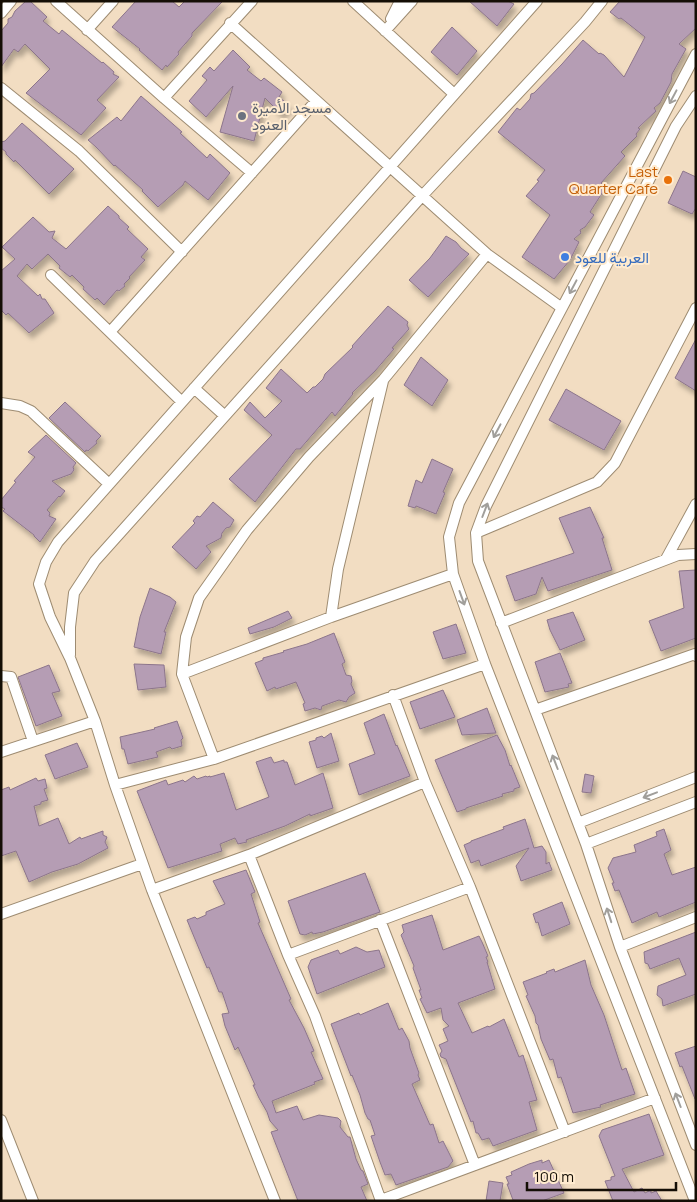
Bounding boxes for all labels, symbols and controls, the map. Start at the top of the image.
one-way arrow [668,89,678,104]
place label: مسجد الأميرة العنود [252,97,331,135]
marker: مسجد الأميرة العنود [236,110,248,122]
place label: Last Quarter Cafe [569,161,658,199]
marker: Last Quarter Cafe [662,174,674,186]
place label: العربية للعود [575,247,649,268]
marker: العربية للعود [559,251,571,263]
one-way arrow [568,279,577,294]
one-way arrow [492,423,501,438]
one-way arrow [480,503,490,518]
one-way arrow [458,590,467,605]
one-way arrow [549,755,559,770]
one-way arrow [643,791,659,800]
one-way arrow [604,908,613,923]
one-way arrow [673,1093,682,1108]
scale bar [527,1160,676,1192]
text: 100 m [534,1166,574,1187]

